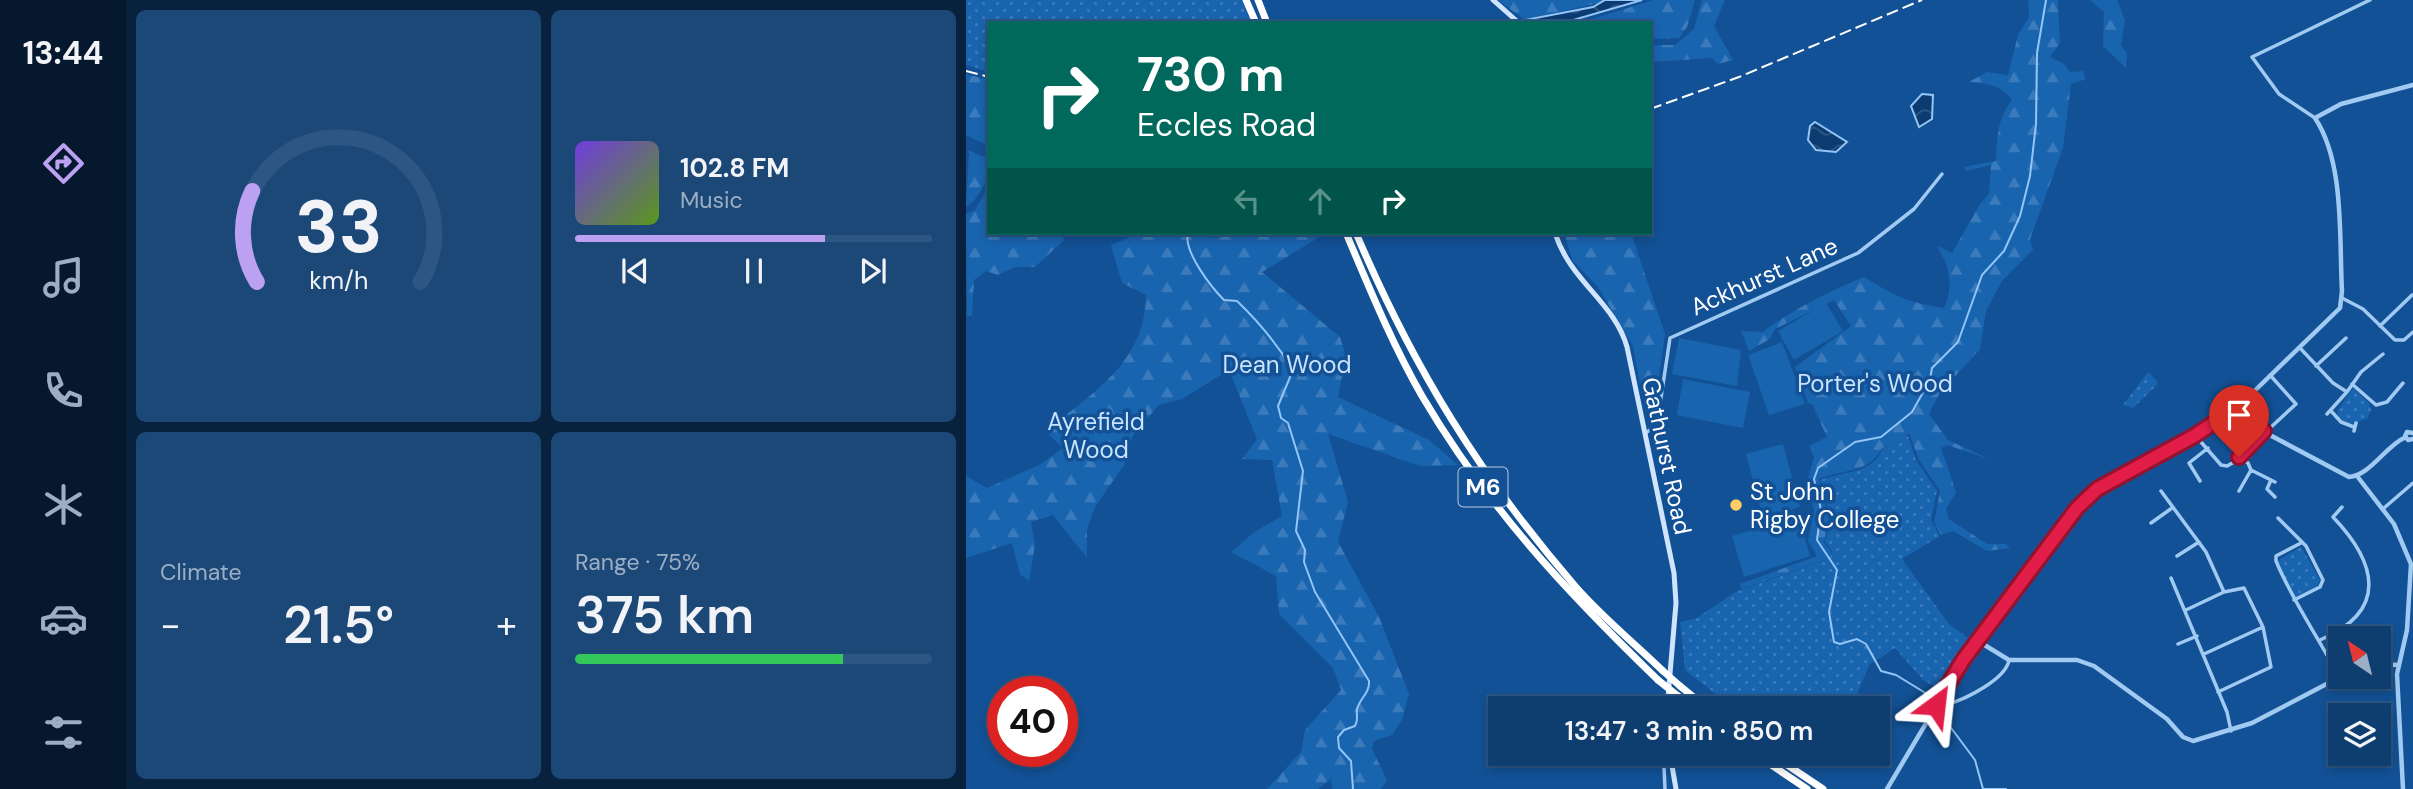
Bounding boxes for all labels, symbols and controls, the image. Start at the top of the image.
text: 13:44 [23,32,103,74]
text: 730 m [1137,42,1284,106]
icon: right [1022,49,1113,140]
text: Eccles Road [1137,104,1316,146]
icon: directions [39,139,88,188]
text: 102.8 FM [680,151,789,185]
text: 33 [295,180,382,275]
icon: left [1228,182,1266,220]
icon: ahead [1301,182,1339,220]
icon: right [1374,182,1412,220]
text: Music [680,185,743,215]
street label: Ackhurst Lane [1686,230,1842,322]
icon: previous [616,252,654,290]
icon: pause [735,252,773,290]
icon: next [854,252,892,290]
icon: music [39,253,88,302]
text: km/h [309,264,368,297]
park label: Dean Wood [1223,349,1351,380]
icon: phone [39,366,88,415]
park label: Porter's Wood [1797,368,1953,399]
street label: Gathurst Road [1635,375,1699,537]
pin [2209,385,2269,457]
icon: arrive [2220,396,2258,434]
park label: Ayrefield Wood [1047,406,1145,465]
road number: M6 [1458,467,1508,506]
place label: St John Rigby College [1750,476,1899,535]
icon: climate [39,480,88,529]
marker: St John Rigby College [1728,497,1744,513]
text: Range · 75% [575,547,700,577]
text: Climate [160,557,242,587]
text: 375 km [575,581,754,649]
text: 21.5° [283,591,394,659]
icon: car [39,594,88,643]
text: − [160,600,181,650]
text: + [496,600,517,650]
north arrow [2328,626,2390,690]
map controls [2328,626,2391,766]
position arrow [1899,668,1973,742]
speed limit sign: 40 [987,676,1078,767]
button: layers [2328,703,2391,766]
icon: filters [39,708,88,757]
text: 13:47 · 3 min · 850 m [1565,714,1813,748]

